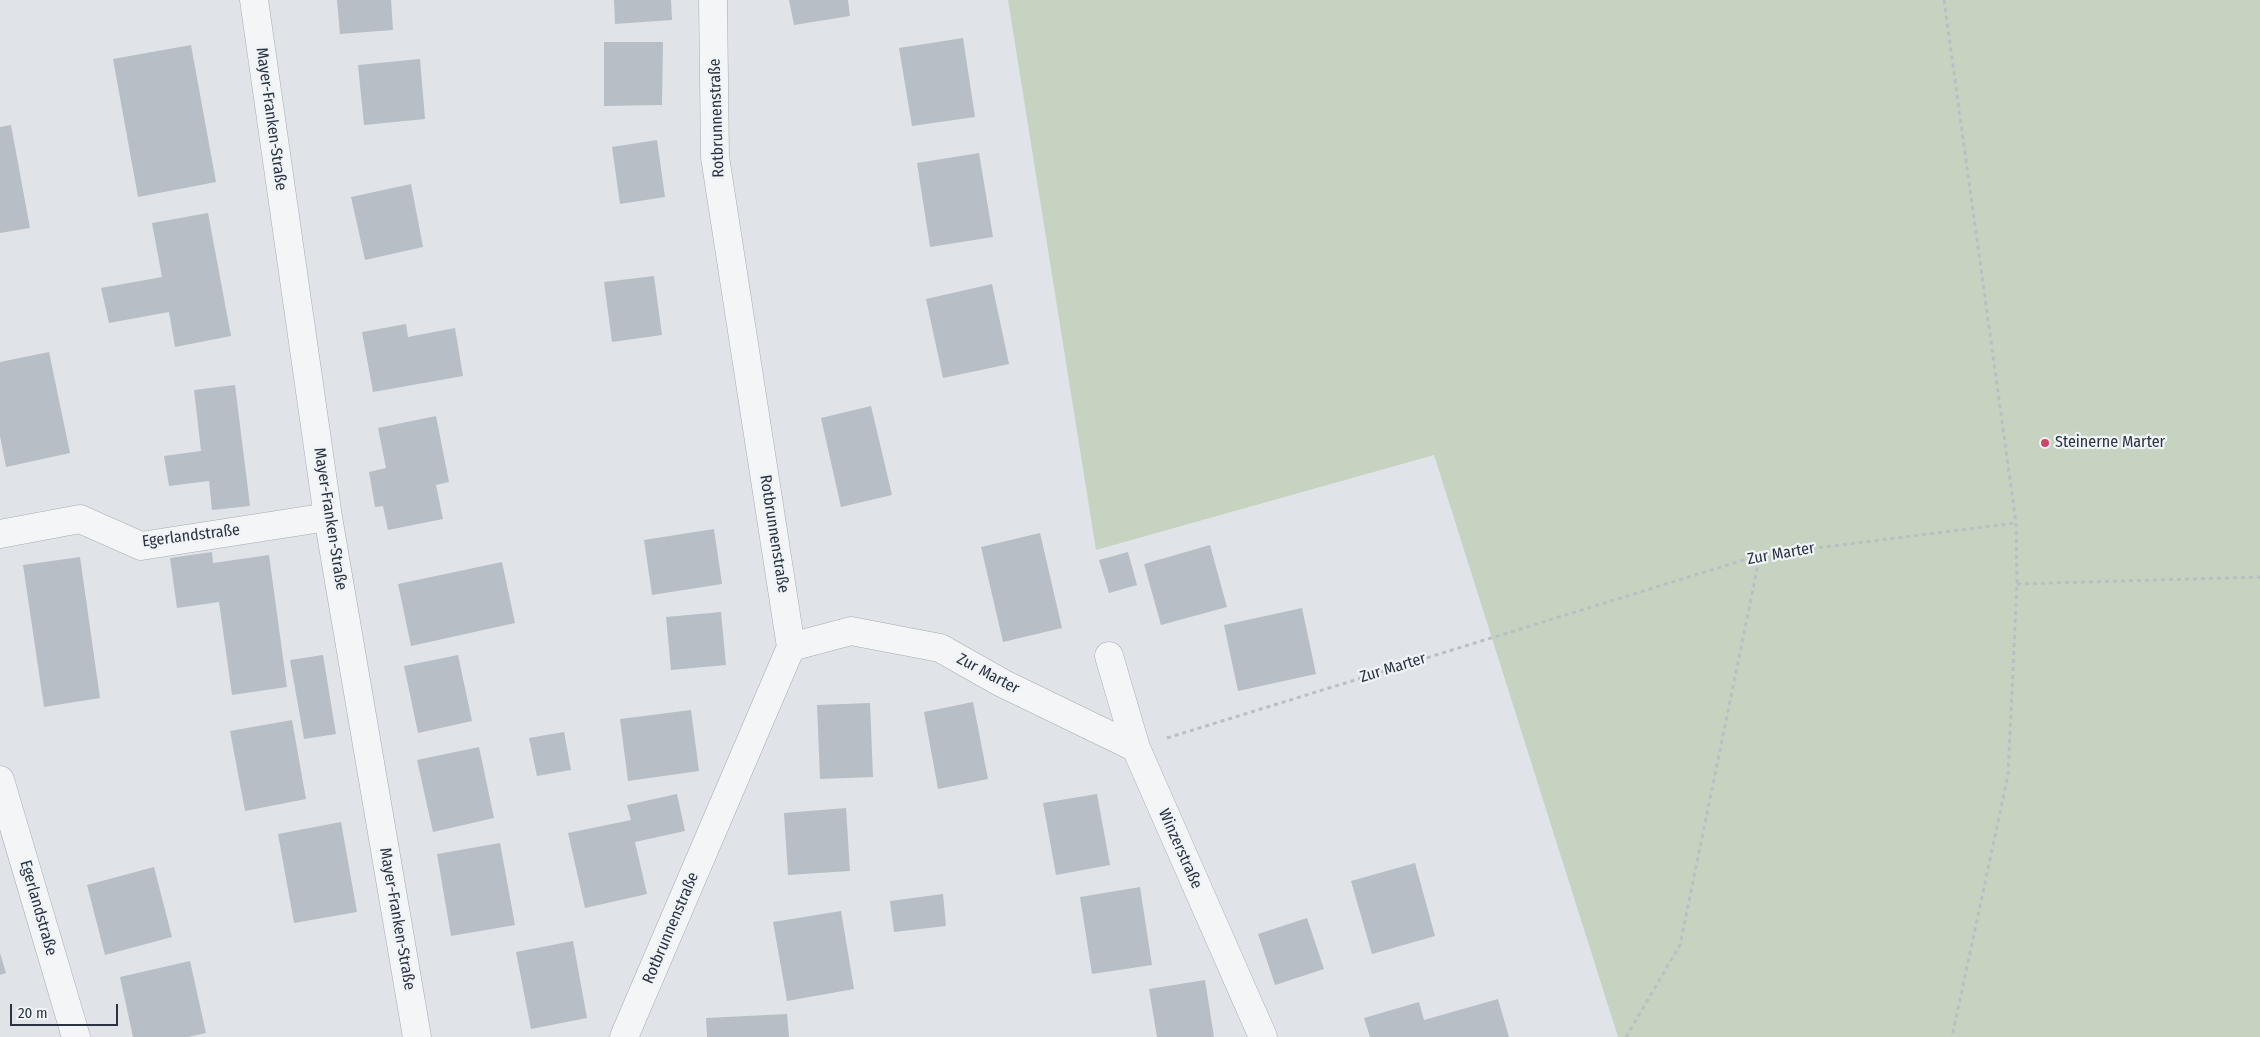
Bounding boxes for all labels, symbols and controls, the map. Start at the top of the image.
street label: Mayer-Franken-Straße [251,46,291,192]
street label: Rotbrunnenstraße [705,58,729,178]
place label: Steinerne Marter [2055,433,2165,453]
marker: Steinerne Marter [2039,437,2051,449]
street label: Mayer-Franken-Straße [309,446,351,592]
street label: Rotbrunnenstraße [755,474,793,594]
street label: Egerlandstraße [141,520,241,552]
street label: Zur Marter [1746,539,1816,569]
street label: Zur Marter [1358,649,1428,687]
street label: Zur Marter [953,650,1023,698]
street label: Winzerstraße [1154,806,1206,892]
street label: Mayer-Franken-Straße [375,846,419,992]
street label: Egerlandstraße [15,858,61,958]
street label: Rotbrunnenstraße [639,869,703,987]
scale bar [12,994,120,1026]
text: 20 m [18,1004,48,1022]

